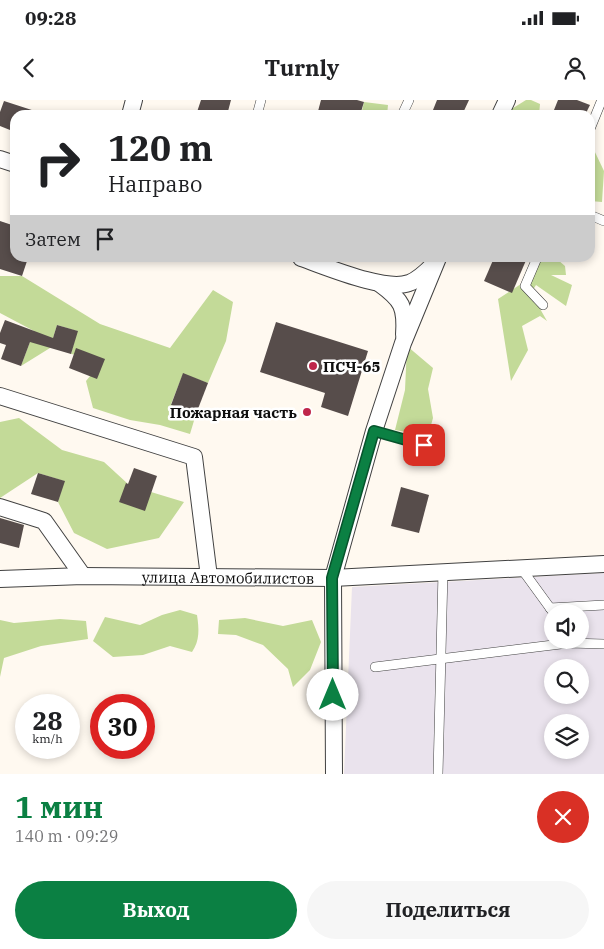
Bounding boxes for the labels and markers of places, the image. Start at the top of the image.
place label: ПСЧ-65 [323,357,380,376]
marker: ПСЧ-65 [307,360,319,372]
place label: Пожарная часть [170,403,297,422]
marker: Пожарная часть [301,406,313,418]
pin [403,424,445,466]

